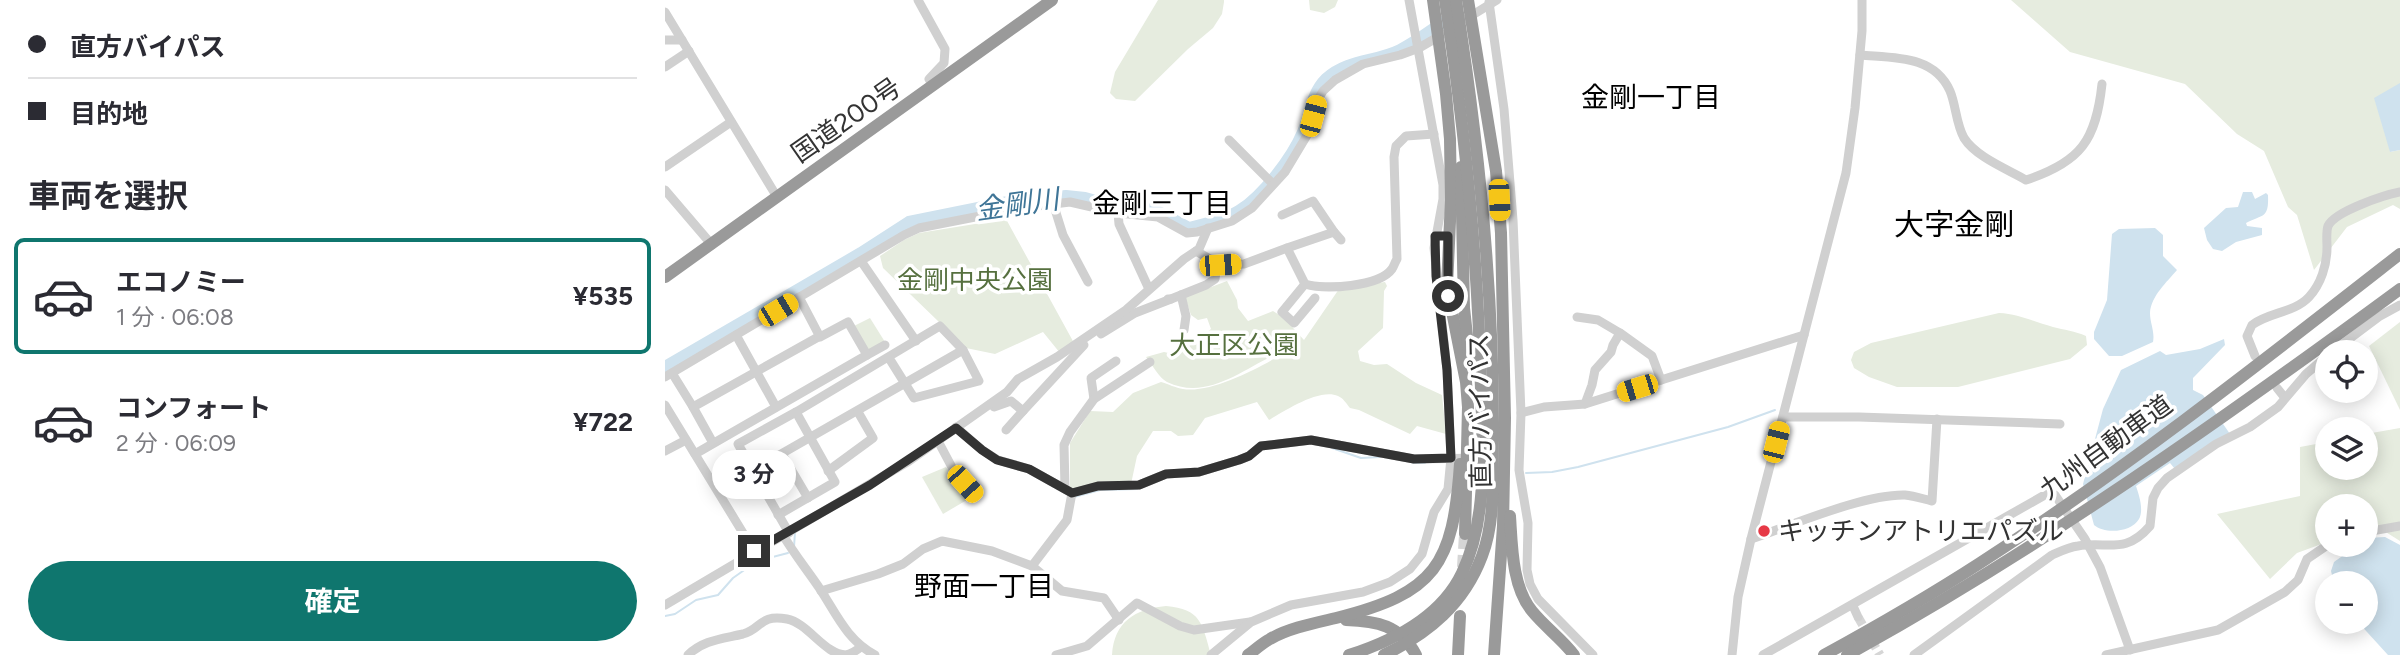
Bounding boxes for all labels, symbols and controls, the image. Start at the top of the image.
text: 直方バイパス [70,31,225,63]
street label: 国道200号 [785,71,907,169]
district label: 金剛一丁目 [1581,80,1721,114]
car [1298,93,1329,139]
text: 目的地 [70,98,148,130]
text: 車両を選択 [28,177,188,215]
car [1488,178,1511,222]
water label: 金剛川 [973,181,1064,227]
district label: 金剛三丁目 [1092,186,1232,220]
district label: 大字金剛 [1894,206,2014,243]
car [1199,253,1242,277]
park label: 金剛中央公園 [897,264,1053,296]
icon: car [32,265,95,328]
text: エコノミー [116,266,246,298]
text: ¥535 [573,280,633,312]
route start [1432,280,1464,312]
car [755,290,802,330]
text: 1 分 · 06:08 [116,303,234,331]
park label: 大正区公園 [1169,329,1299,361]
street label: 直方バイパス [1463,333,1497,489]
map controls [2315,340,2378,634]
button: locate [2315,340,2378,403]
car [1614,372,1661,404]
street label: 九州自動車道 [2033,388,2179,506]
icon: car [32,391,95,454]
text: コンフォート [116,392,271,424]
text: ¥722 [573,406,633,438]
button: layers [2315,417,2378,480]
car [1761,419,1792,465]
text: 2 分 · 06:09 [116,429,236,457]
callout: 3 分 [712,449,796,498]
text: 3 分 [733,460,775,488]
car [944,461,987,507]
button: + [2315,494,2378,557]
place label: キッチンアトリエパズル [1778,515,2064,547]
marker: キッチンアトリエパズル [1756,523,1772,539]
route end [738,535,770,567]
button: 確定 [28,561,637,641]
district label: 野面一丁目 [914,569,1054,603]
button: − [2315,571,2378,634]

